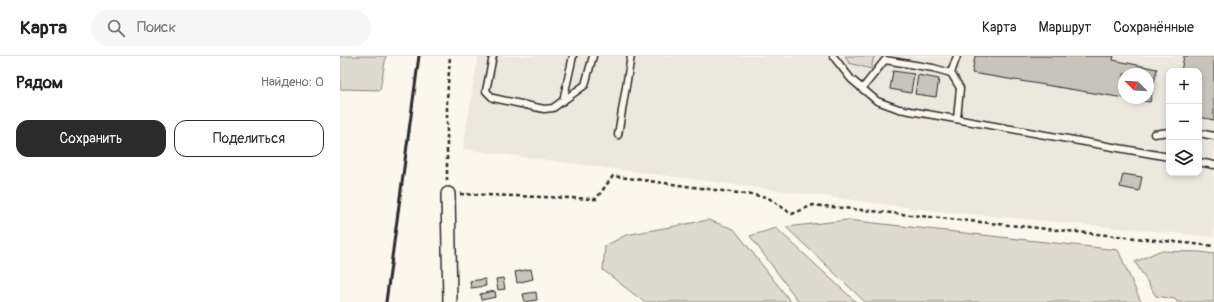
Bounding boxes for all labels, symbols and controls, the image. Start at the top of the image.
search box [91,10,371,46]
text: Карта [20,16,67,40]
icon: search [105,17,127,39]
text: Поиск [137,18,176,37]
text: Карта [982,19,1017,36]
text: Маршрут [1039,19,1091,36]
text: Сохранённые [1113,19,1194,36]
north arrow [1118,68,1154,104]
map controls [1166,68,1202,176]
button: + [1166,68,1202,104]
text: Рядом [16,72,63,93]
text: Найдено: 0 [261,74,324,90]
button: − [1166,104,1202,140]
button: Сохранить [16,120,166,157]
button: Поделиться [174,120,324,157]
button: layers [1166,140,1202,176]

